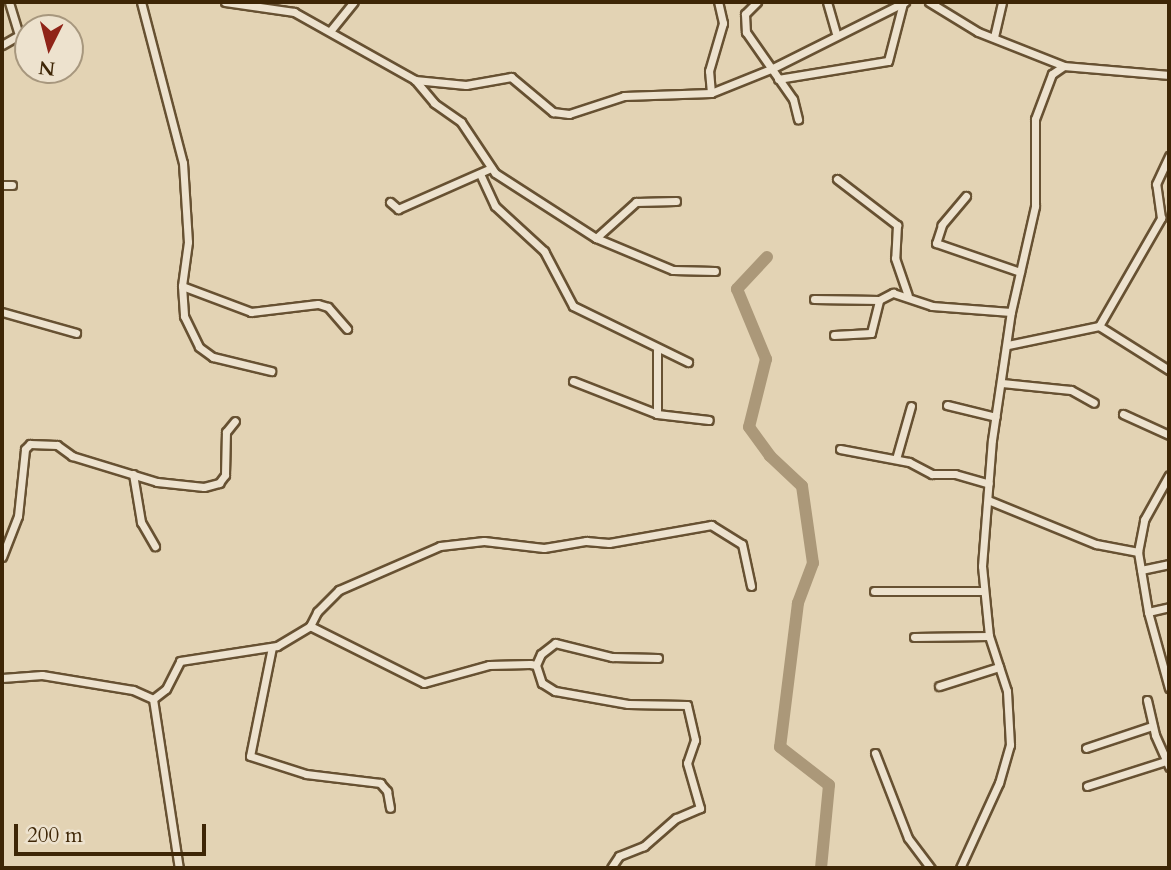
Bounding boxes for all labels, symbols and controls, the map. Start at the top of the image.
north arrow [14,14,84,84]
text: N [37,54,57,82]
scale bar [18,810,210,854]
text: 200 m [27,821,83,850]

